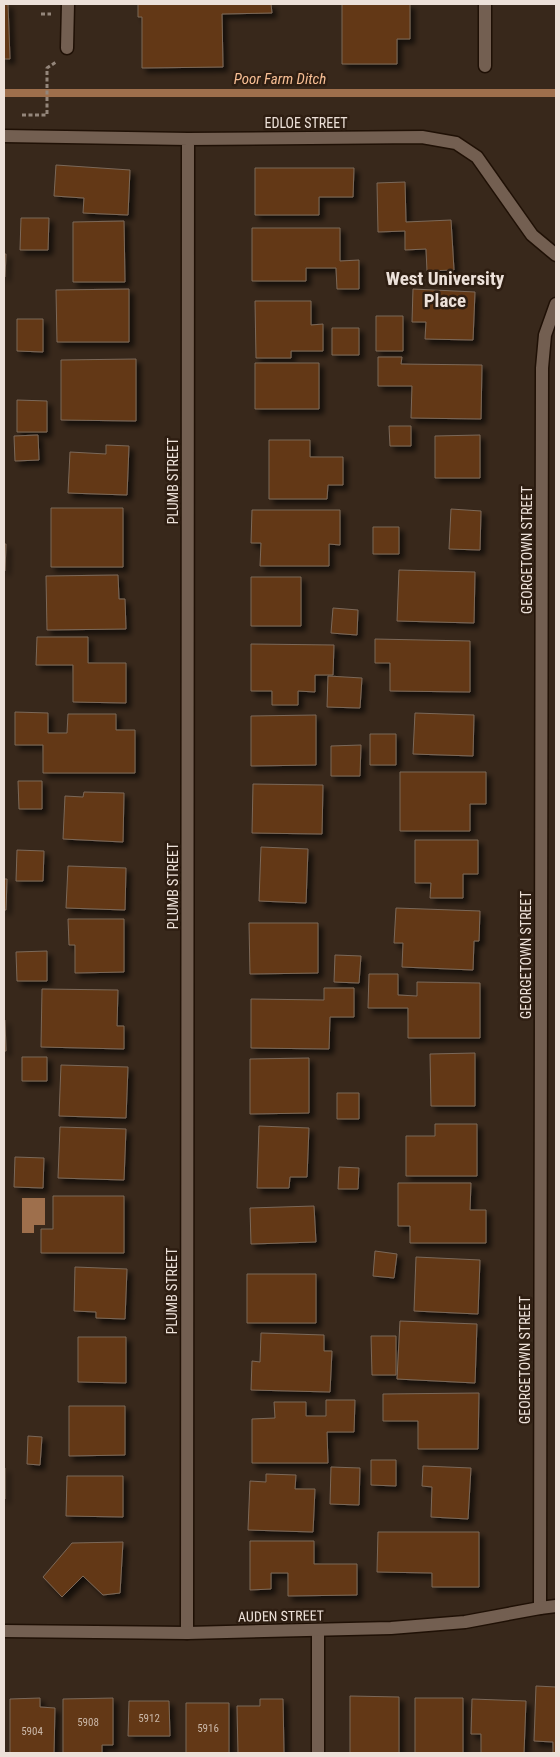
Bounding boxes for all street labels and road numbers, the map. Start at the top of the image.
street label: EDLOE STREET [264,115,348,131]
street label: PLUMB STREET [165,438,181,524]
street label: GEORGETOWN STREET [519,486,535,614]
street label: PLUMB STREET [165,843,181,929]
street label: GEORGETOWN STREET [518,891,534,1019]
street label: PLUMB STREET [164,1248,180,1334]
street label: GEORGETOWN STREET [517,1296,533,1424]
street label: AUDEN STREET [238,1607,324,1625]

